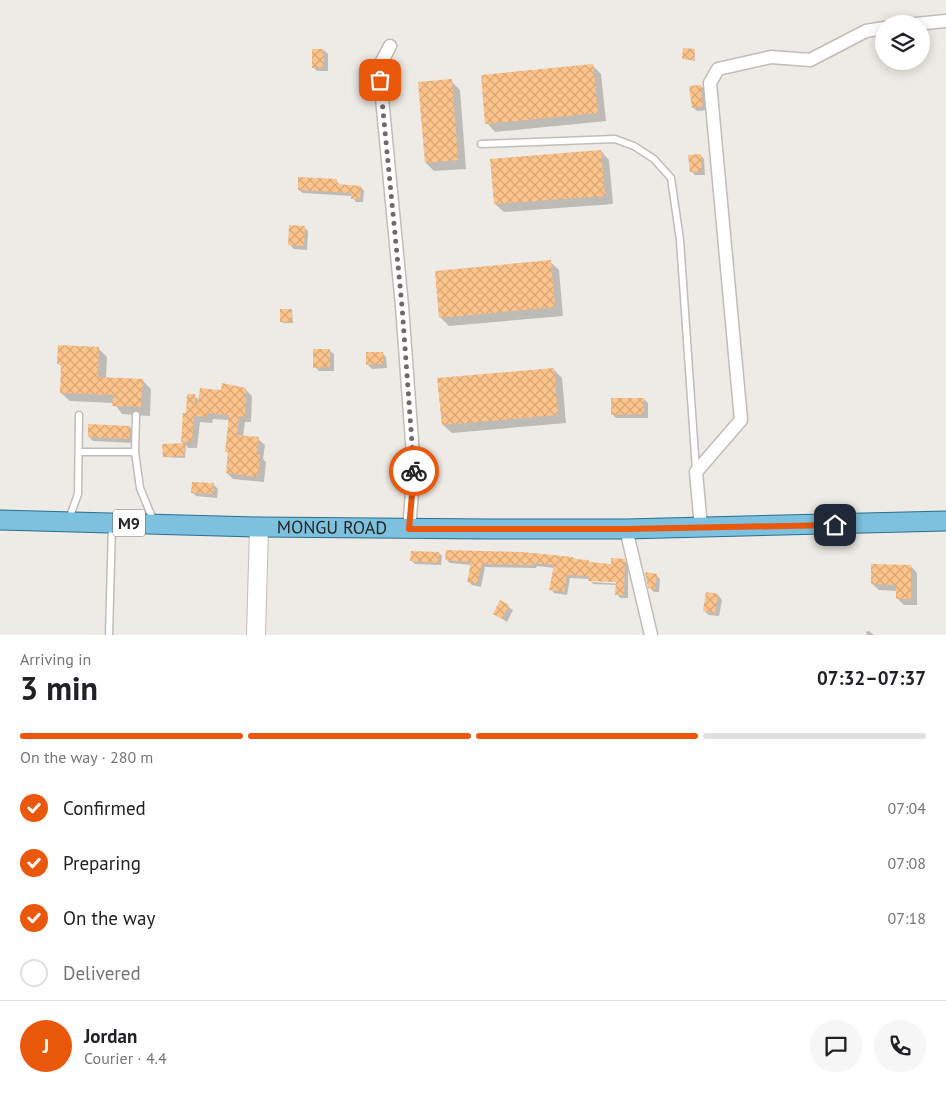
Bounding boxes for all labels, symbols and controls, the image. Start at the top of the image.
map controls [875,15,930,70]
button: layers [875,15,930,70]
pin [359,59,401,101]
icon: bag [366,66,394,94]
courier [389,446,439,496]
icon: bike [400,457,428,485]
pin [814,504,856,546]
road number: M9 [113,509,145,536]
icon: home [821,511,849,539]
street label: MONGU ROAD [277,515,387,539]
text: Arriving in [20,649,91,669]
text: 07:32–07:37 [817,666,926,690]
text: 3 min [20,667,98,709]
text: On the way · 280 m [20,747,153,767]
icon: check [20,794,48,822]
text: Confirmed [63,796,146,820]
text: 07:04 [888,798,926,818]
icon: check [20,849,48,877]
text: Preparing [63,851,141,875]
text: 07:08 [888,853,926,873]
icon: check [20,904,48,932]
text: On the way [63,906,155,930]
text: 07:18 [888,908,926,928]
text: Delivered [63,961,141,985]
button: chat [810,1020,862,1072]
button: phone [874,1020,926,1072]
text: Jordan [84,1024,137,1048]
text: J [43,1034,49,1058]
text: Courier · 4.4 [84,1048,167,1068]

